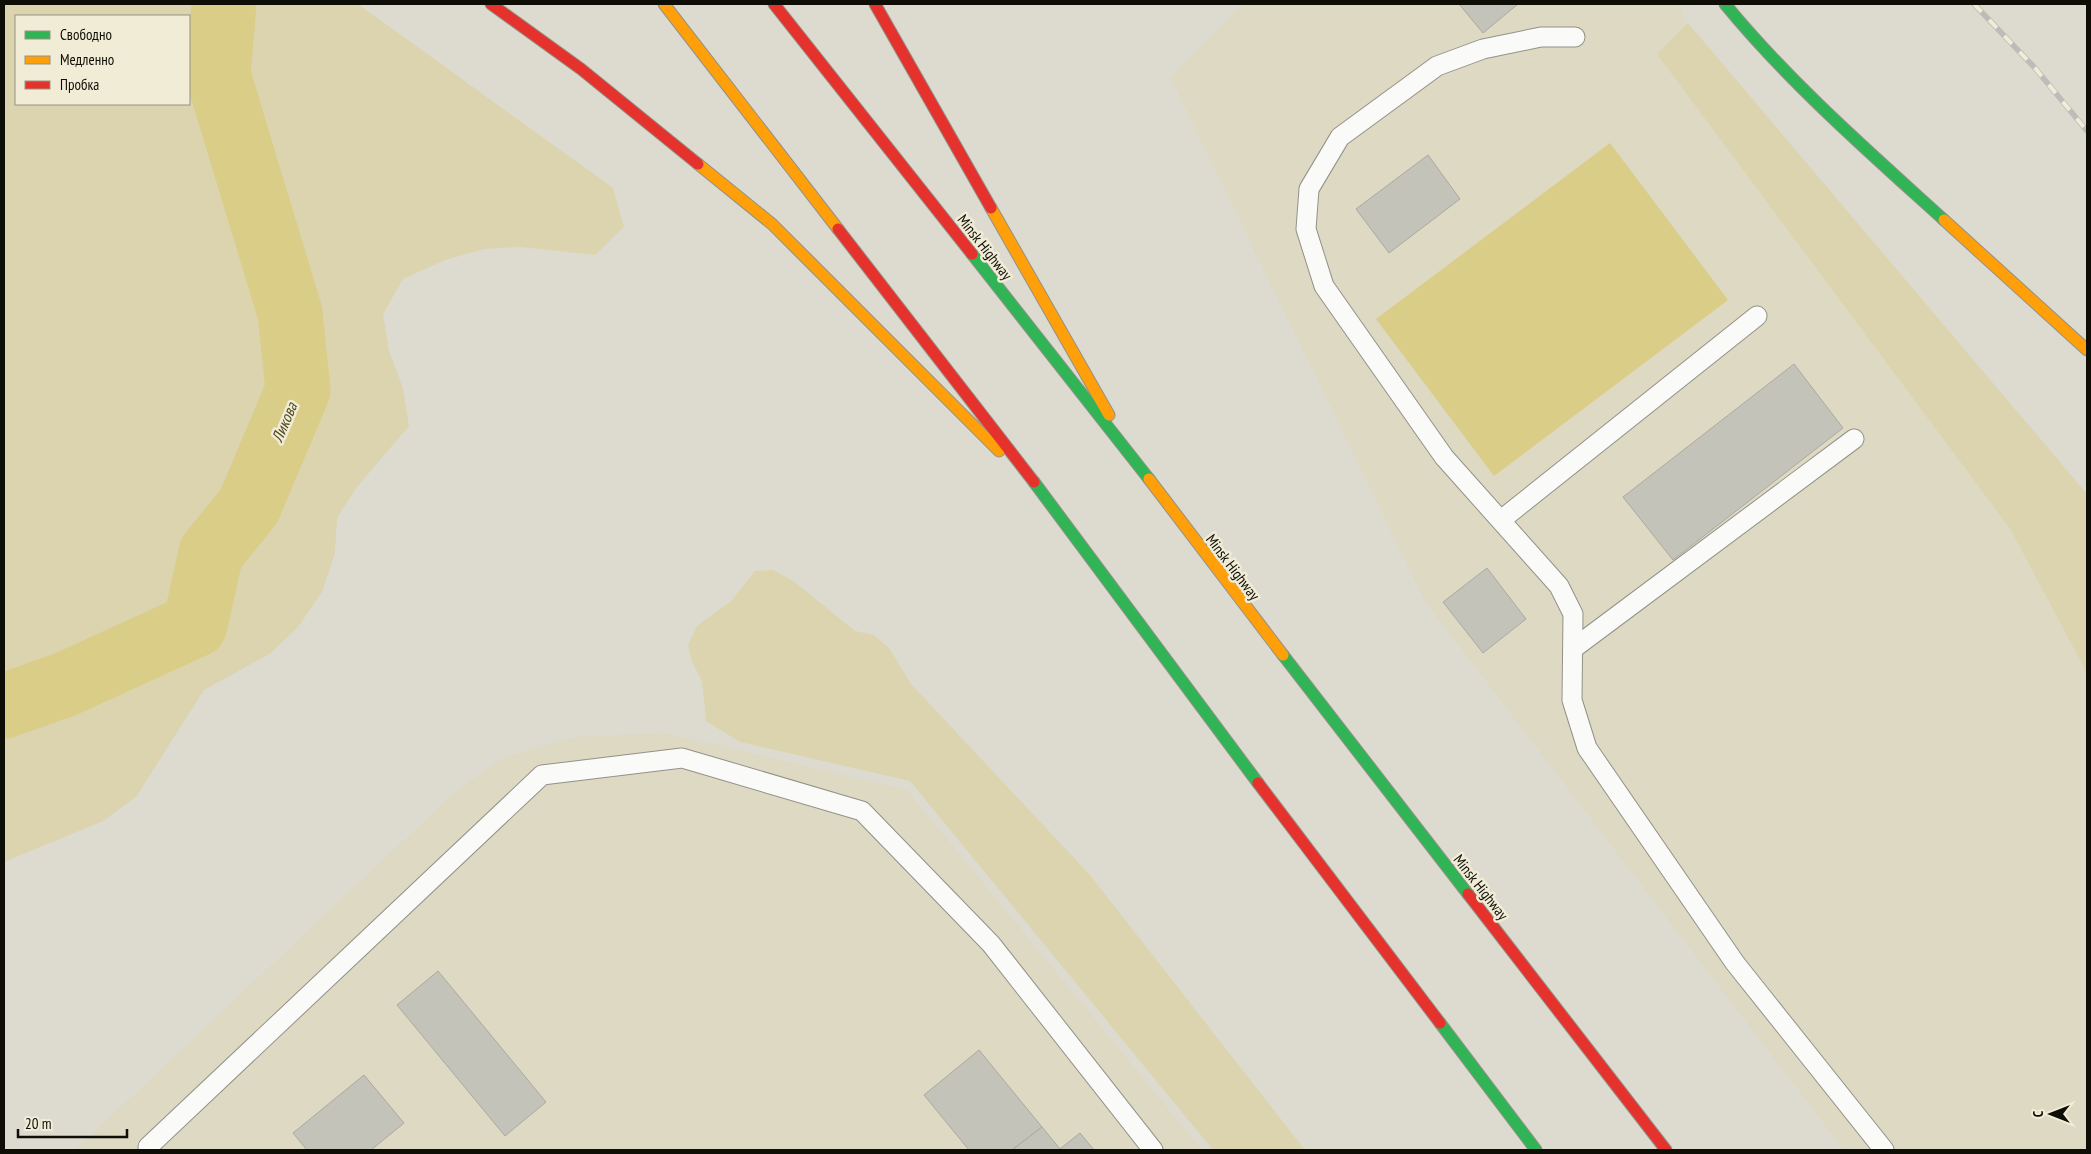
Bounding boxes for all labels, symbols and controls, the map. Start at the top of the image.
legend [15,15,190,105]
text: Свободно [60,25,112,44]
text: Медленно [60,50,114,69]
text: Пробка [60,75,99,94]
street label: Minsk Highway [954,210,1017,284]
water label: Ликова [266,398,302,446]
street label: Minsk Highway [1202,530,1264,604]
street label: Minsk Highway [1450,850,1513,924]
north arrow [2026,1089,2076,1139]
scale bar [18,1106,126,1138]
text: С [2029,1110,2047,1117]
text: 20 m [25,1114,51,1133]

